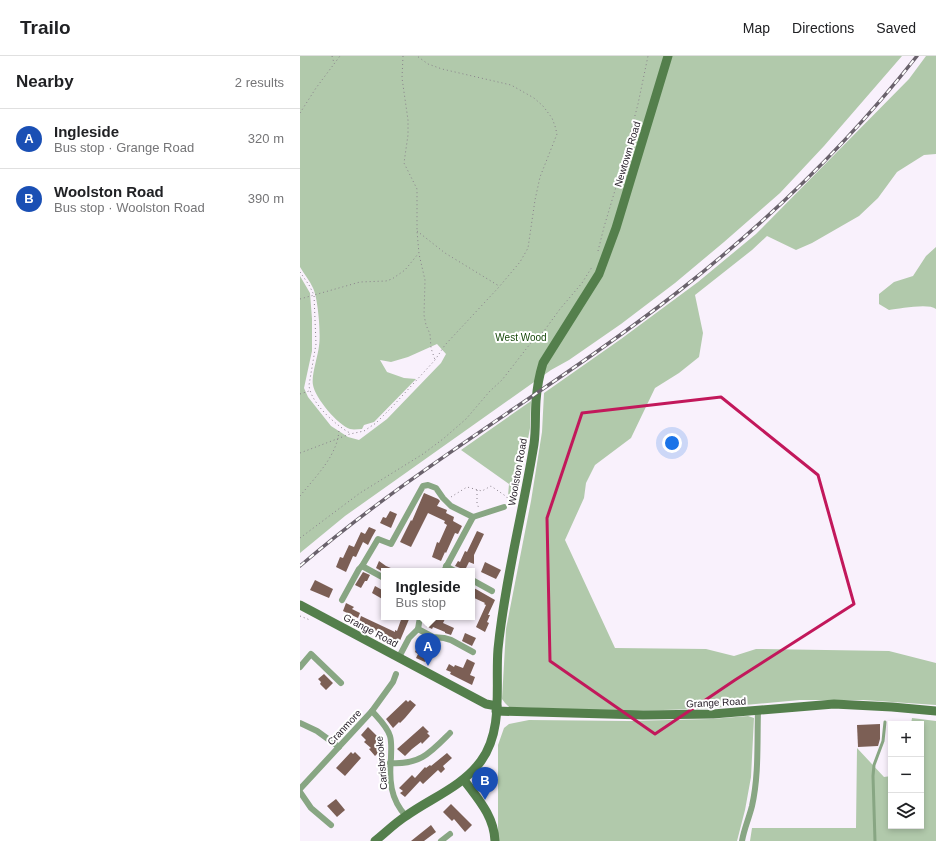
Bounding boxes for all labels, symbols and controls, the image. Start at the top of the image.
text: Trailo [20,17,71,38]
text: Map [743,20,770,36]
text: Directions [792,20,854,36]
text: Saved [876,20,916,36]
text: Nearby [16,72,74,91]
text: 2 results [235,75,284,90]
street label: Newtown Road [612,120,643,188]
text: Ingleside [54,123,119,140]
text: A [24,131,34,146]
text: 320 m [248,131,284,146]
text: Bus stop · Grange Road [54,140,194,155]
text: Woolston Road [54,183,164,200]
text: B [24,191,34,206]
text: 390 m [248,191,284,206]
text: Bus stop · Woolston Road [54,200,205,215]
park label: West Wood [495,332,547,343]
your location [662,433,682,453]
street label: Woolston Road [506,438,529,507]
popup [381,568,475,620]
text: Ingleside [395,578,461,595]
text: Bus stop [395,595,446,610]
street label: Grange Road [342,611,400,649]
pin: A [415,633,441,666]
street label: Grange Road [686,695,746,710]
street label: Cranmore [325,707,364,747]
map controls [888,721,924,829]
button: + [888,721,924,757]
street label: Carisbrooke [374,735,389,790]
button: − [888,757,924,793]
pin: B [472,767,498,800]
button: layers [888,793,924,829]

